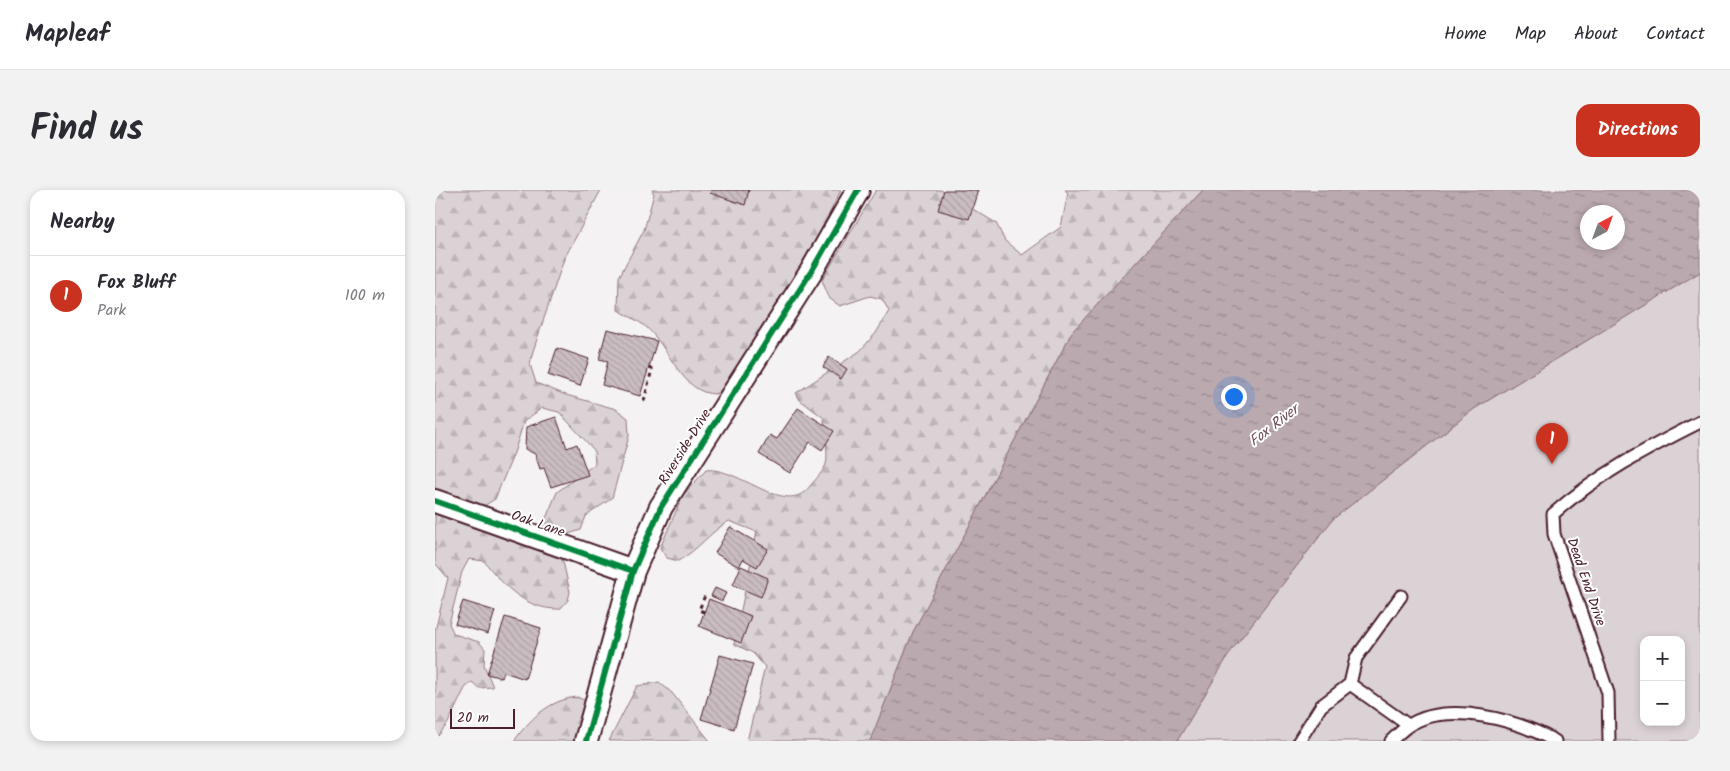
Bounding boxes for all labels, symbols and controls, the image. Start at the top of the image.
text: Mapleaf [25,15,109,54]
text: Home [1444,20,1487,49]
text: Map [1515,20,1546,49]
text: About [1574,20,1618,49]
text: Contact [1646,20,1705,49]
text: Find us [30,102,143,158]
button: Directions [1576,104,1700,157]
north arrow [1580,205,1625,250]
text: Nearby [50,206,115,239]
text: Fox Bluff [97,268,175,298]
text: 1 [64,283,68,308]
text: 100 m [345,283,385,308]
text: Park [97,298,126,323]
your location [1221,384,1247,410]
water label: Fox River [1244,397,1306,453]
street label: Riverside Drive [653,404,717,489]
pin: 1 [1536,423,1568,464]
street label: Oak Lane [508,505,568,544]
street label: Dead End Drive [1561,535,1612,630]
map controls [1640,636,1685,726]
button: + [1640,636,1685,681]
button: − [1640,681,1685,726]
scale bar [450,706,515,729]
text: 20 m [457,707,489,729]

